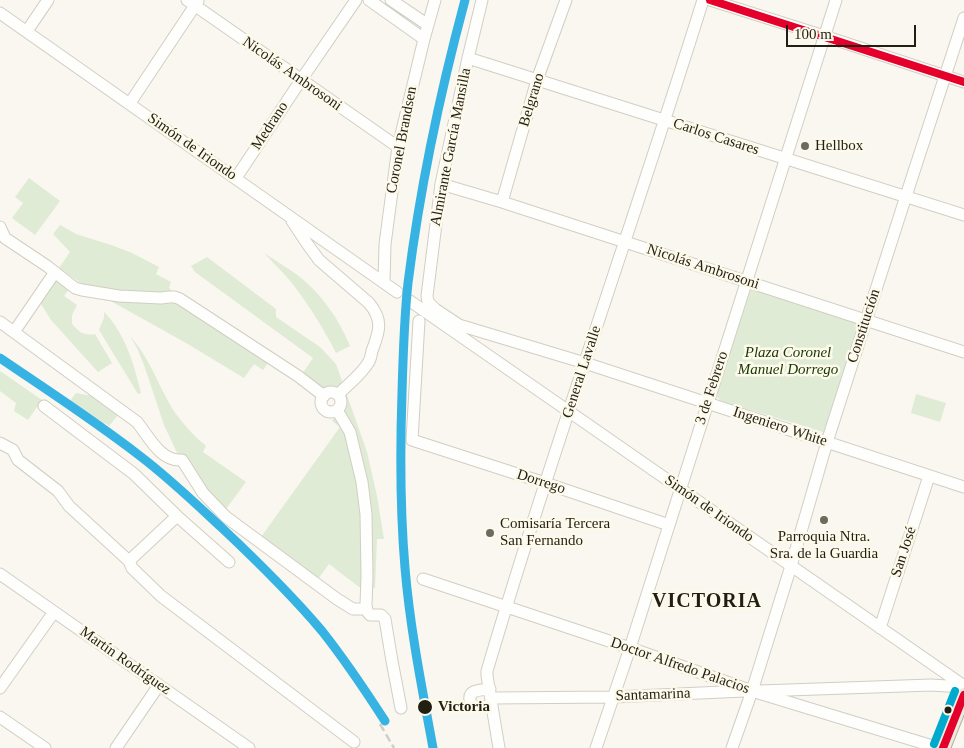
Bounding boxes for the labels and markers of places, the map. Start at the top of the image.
place label: Hellbox [815,137,863,155]
marker: Hellbox [799,140,811,152]
marker: Parroquia Ntra. Sra. de la Guardia [818,514,830,526]
place label: Comisaría Tercera San Fernando [500,515,610,550]
marker: Comisaría Tercera San Fernando [484,527,496,539]
place label: Parroquia Ntra. Sra. de la Guardia [770,528,878,563]
marker: Victoria [416,698,434,716]
place label: Victoria [438,698,490,716]
unlabelled marker [943,705,953,715]

